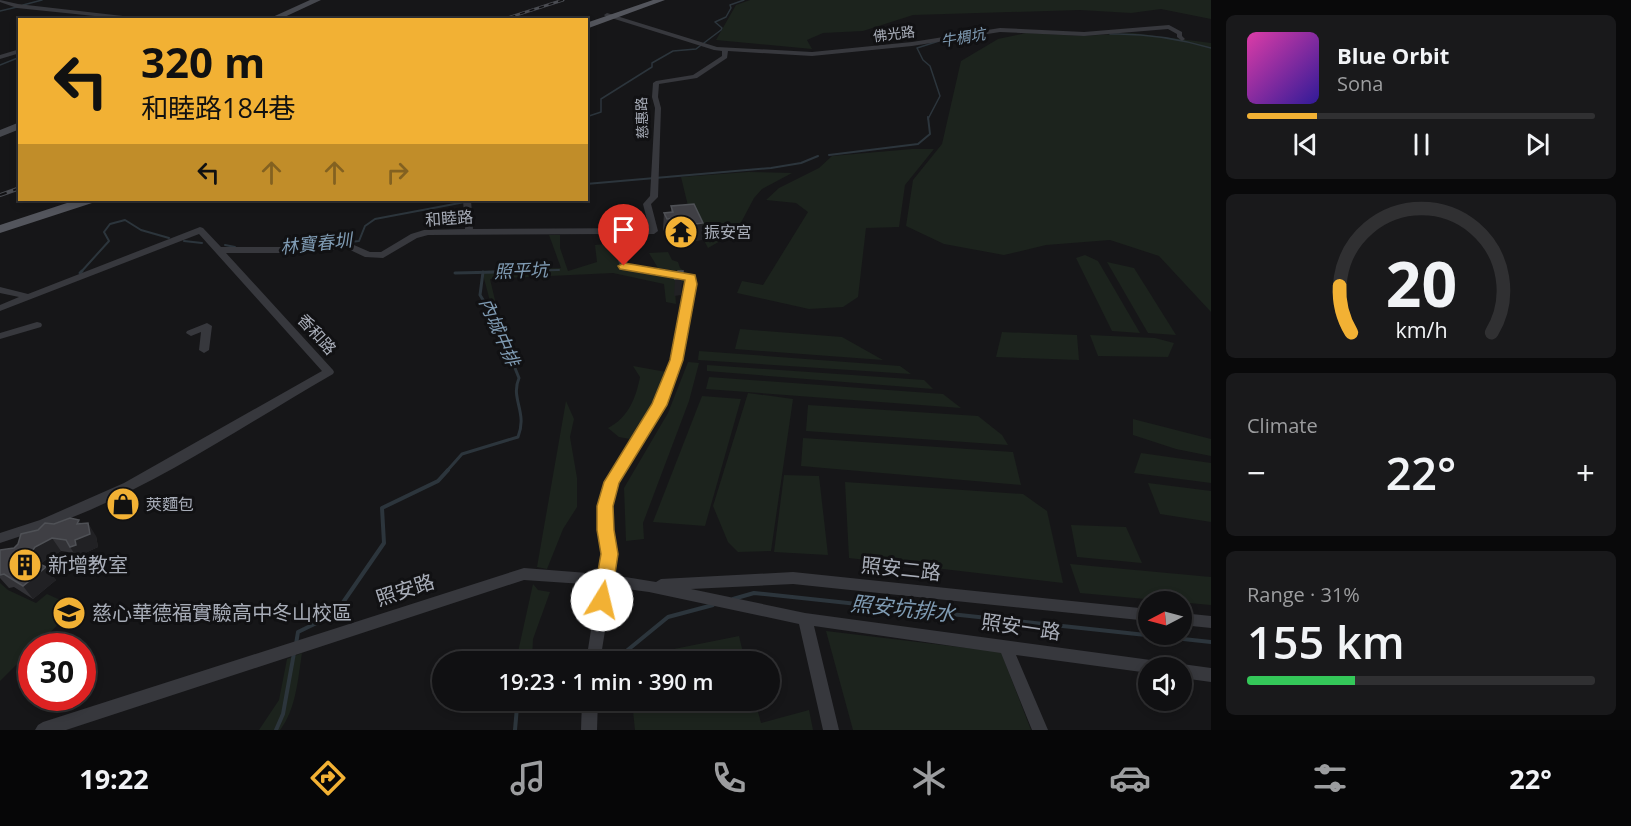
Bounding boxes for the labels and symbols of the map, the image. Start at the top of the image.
street label: 佛光路 [872,22,916,45]
water label: 牛椆坑 [939,23,989,51]
street label: 慈惠路 [631,97,652,139]
pin [598,204,649,266]
street label: 和睦路 [424,205,474,231]
temple icon: 振安宮 [663,214,699,250]
place label: 振安宮 [704,221,752,243]
water label: 林寶春圳 [279,227,356,259]
water label: 照平坑 [494,257,551,283]
water label: 內城中排 [474,294,526,371]
street label: 香和路 [293,309,341,359]
shop icon: 莢麵包 [105,486,141,522]
place label: 莢麵包 [146,493,194,515]
building icon: 新增教室 [7,547,43,583]
place label: 新增教室 [48,551,128,578]
street label: 照安二路 [860,551,942,586]
street label: 照安路 [372,567,438,612]
position arrow [570,568,634,632]
water label: 照安坑排水 [849,589,958,628]
north arrow [1138,591,1192,645]
school or university icon: 慈心華德福實驗高中冬山校區 [51,595,87,631]
place label: 慈心華德福實驗高中冬山校區 [92,599,352,626]
street label: 照安一路 [980,608,1063,645]
speed limit sign: 30 [18,633,96,711]

